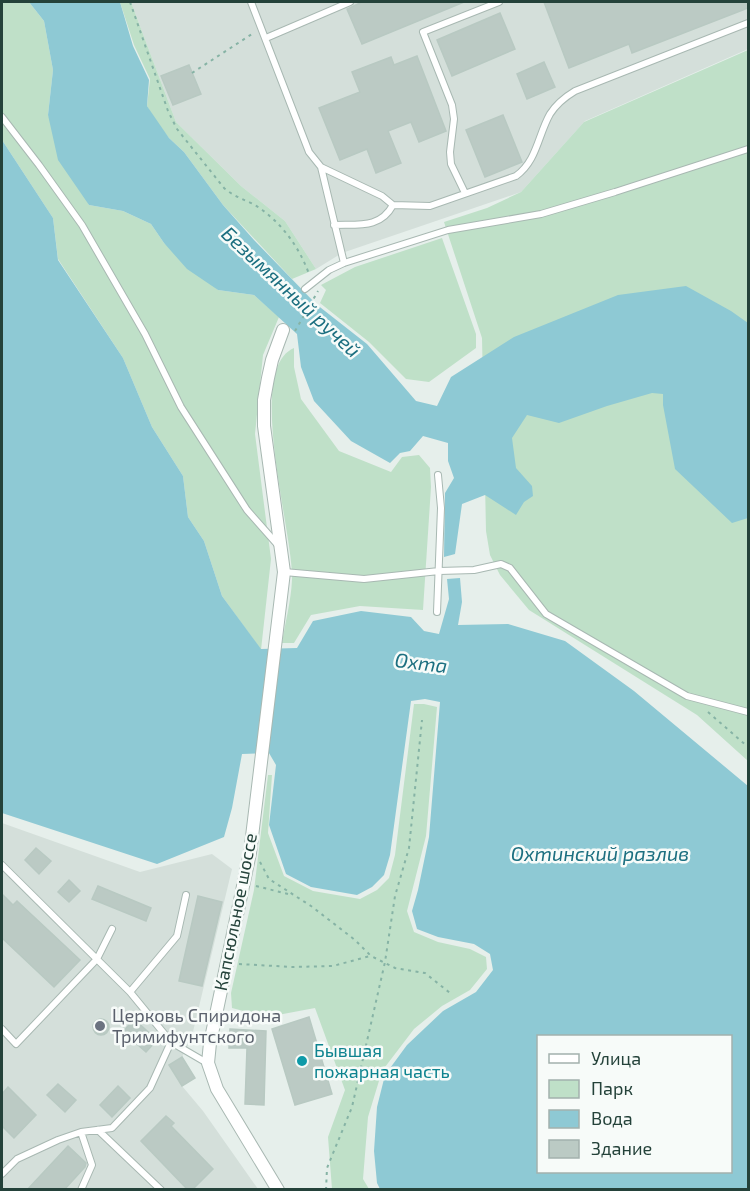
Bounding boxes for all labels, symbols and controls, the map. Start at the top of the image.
water label: Безымянный ручей [217,221,366,362]
water label: Охта [393,647,449,677]
street label: Капсюльное шоссе [209,831,261,992]
water label: Охтинский разлив [511,841,689,865]
place label: Церковь Спиридона Тримифунтского [112,1004,281,1047]
marker: Церковь Спиридона Тримифунтского [93,1019,107,1033]
legend [537,1035,732,1173]
place label: Бывшая пожарная часть [314,1039,450,1082]
text: Улица [591,1047,641,1069]
marker: Бывшая пожарная часть [295,1054,309,1068]
text: Парк [591,1077,633,1099]
text: Вода [591,1107,633,1129]
text: Здание [591,1137,652,1159]

